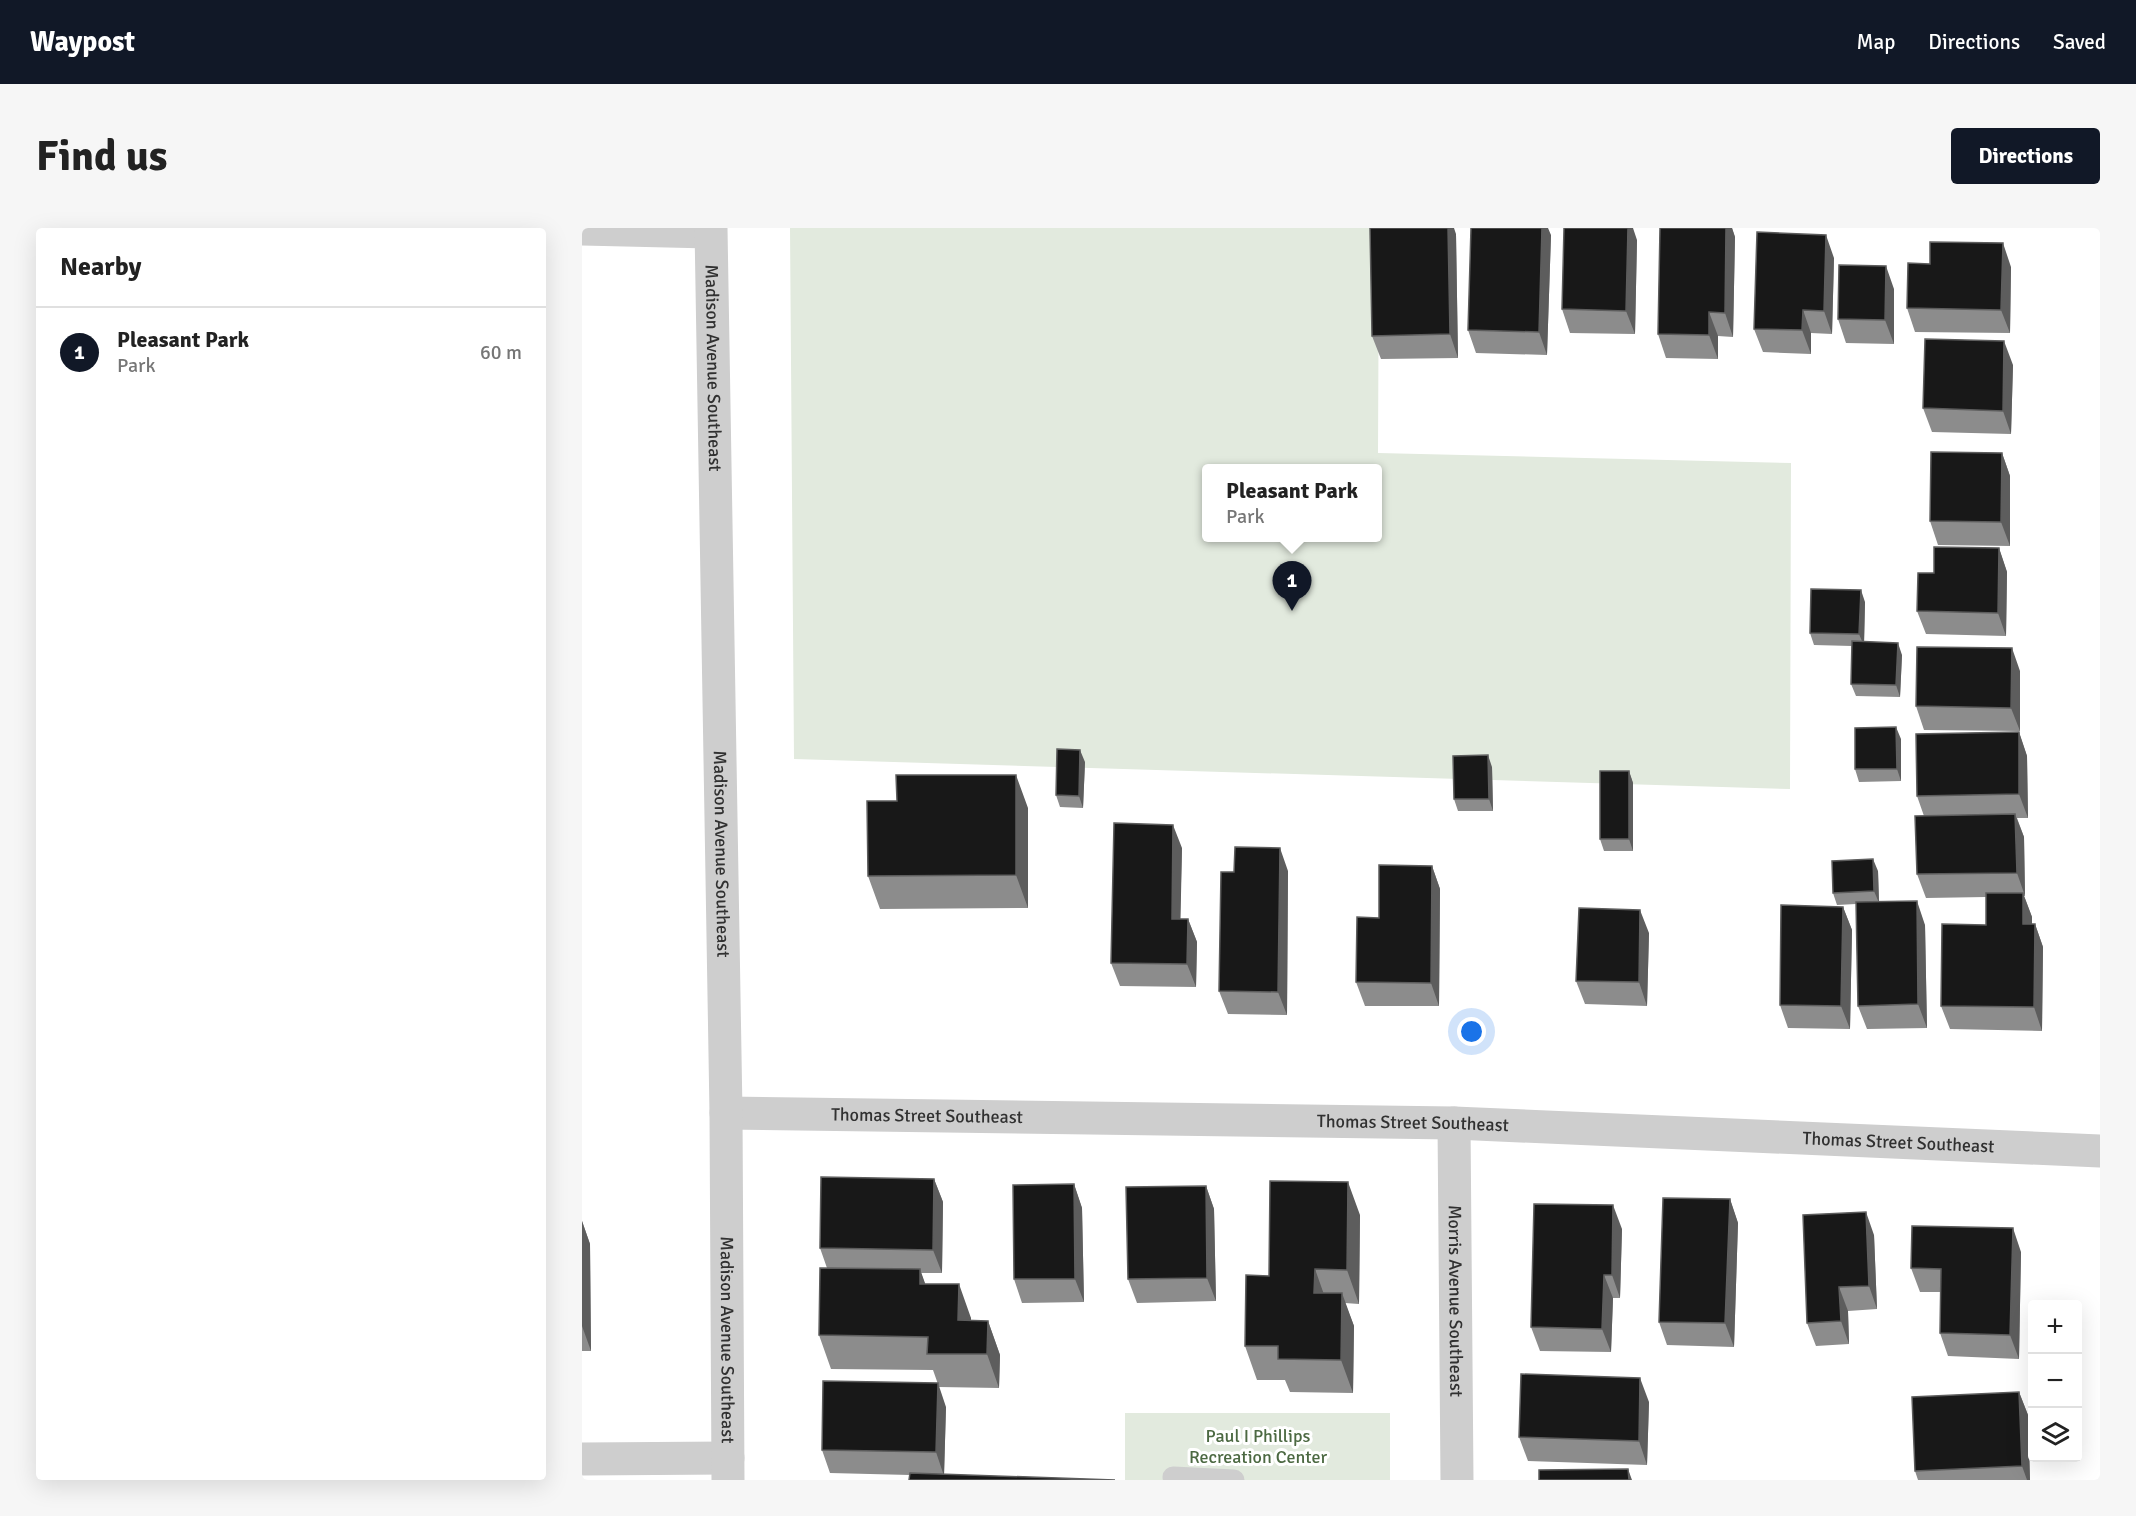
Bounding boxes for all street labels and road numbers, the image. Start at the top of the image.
street label: Madison Avenue Southeast [701,264,726,472]
street label: Madison Avenue Southeast [709,750,734,958]
street label: Thomas Street Southeast [831,1103,1023,1128]
street label: Thomas Street Southeast [1317,1110,1509,1136]
street label: Thomas Street Southeast [1802,1127,1995,1157]
street label: Morris Avenue Southeast [1444,1205,1467,1397]
street label: Madison Avenue Southeast [716,1236,739,1443]

